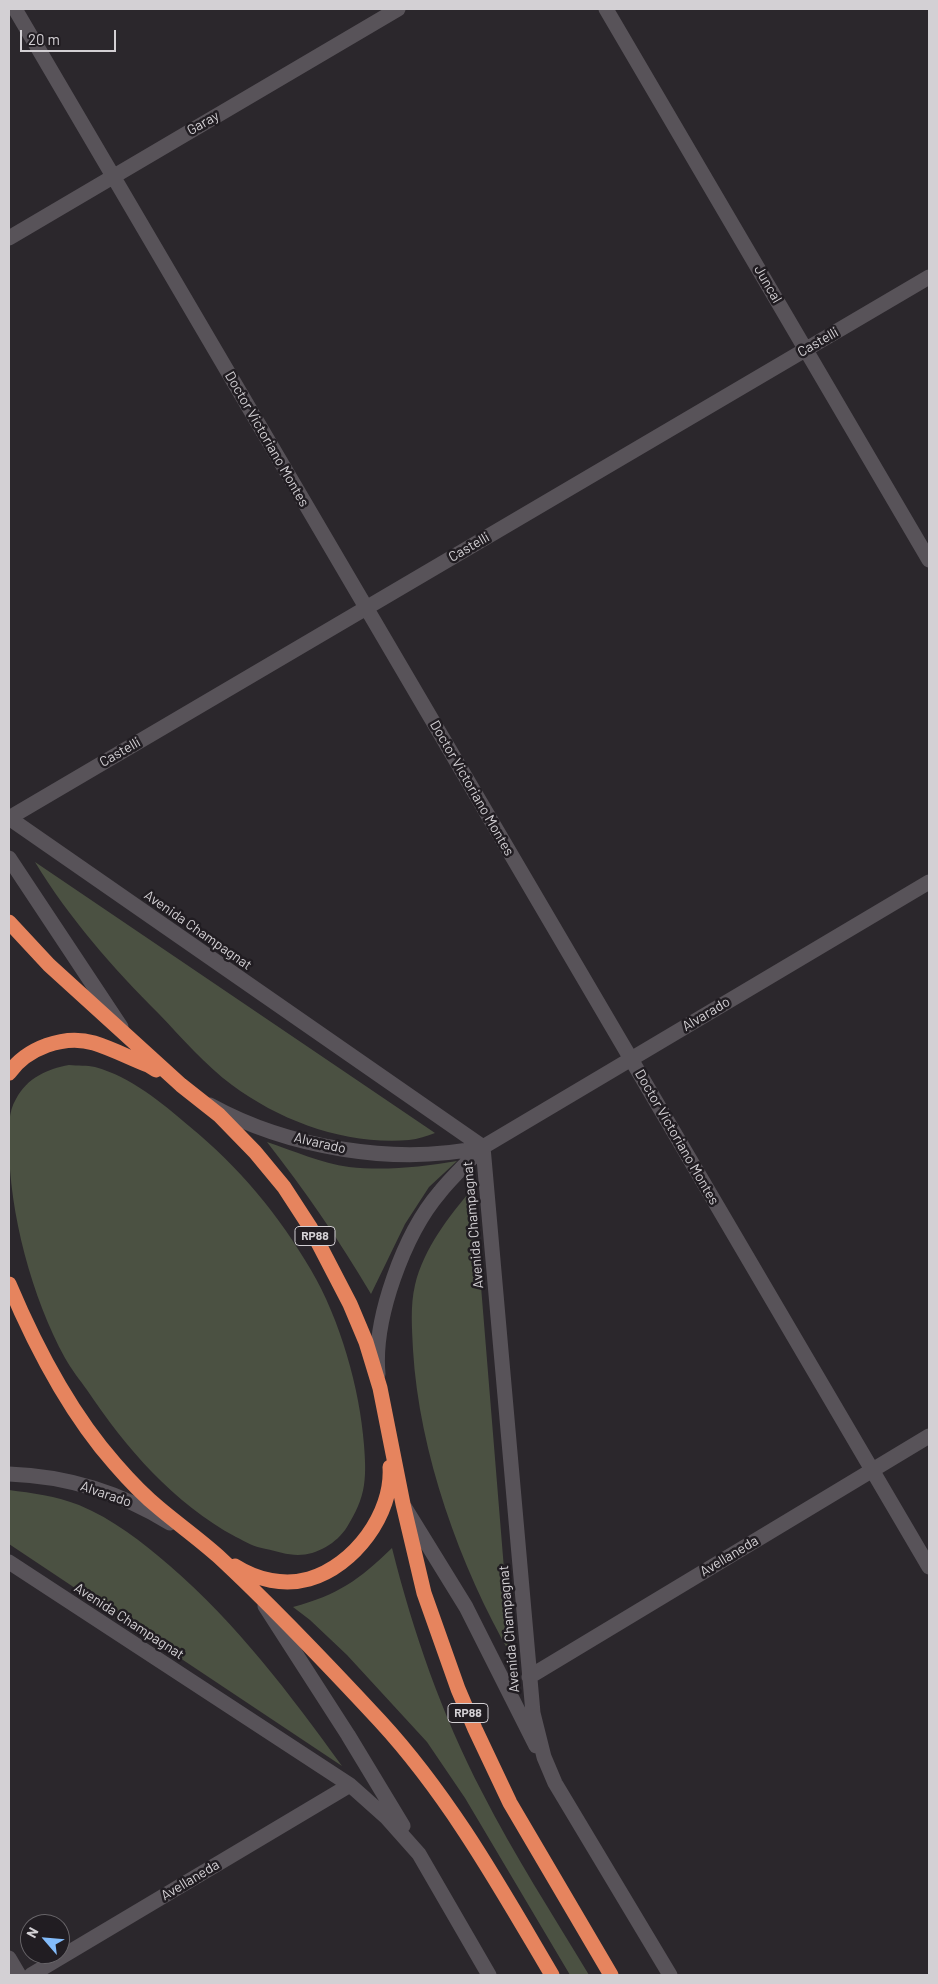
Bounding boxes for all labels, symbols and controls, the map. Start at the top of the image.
scale bar [22,20,119,52]
text: 20 m [28,30,60,48]
street label: Garay [184,107,222,139]
street label: Juncal [751,262,785,306]
street label: Castelli [794,324,842,360]
street label: Doctor Victoriano Montes [221,368,313,510]
street label: Castelli [445,529,493,565]
street label: Doctor Victoriano Montes [426,717,518,859]
street label: Castelli [96,734,144,770]
street label: Avenida Champagnat [141,887,255,973]
street label: Alvarado [679,993,733,1035]
street label: Doctor Victoriano Montes [631,1066,723,1208]
street label: Alvarado [292,1129,348,1157]
street label: Avenida Champagnat [459,1161,487,1289]
road number: RP88 [295,1226,335,1246]
street label: Alvarado [78,1477,134,1511]
street label: Avellaneda [697,1532,761,1580]
street label: Avenida Champagnat [495,1565,523,1693]
street label: Avenida Champagnat [71,1579,187,1663]
road number: RP88 [448,1704,488,1722]
street label: Avellaneda [158,1856,222,1904]
north arrow [20,1914,70,1964]
text: N [22,1924,42,1940]

